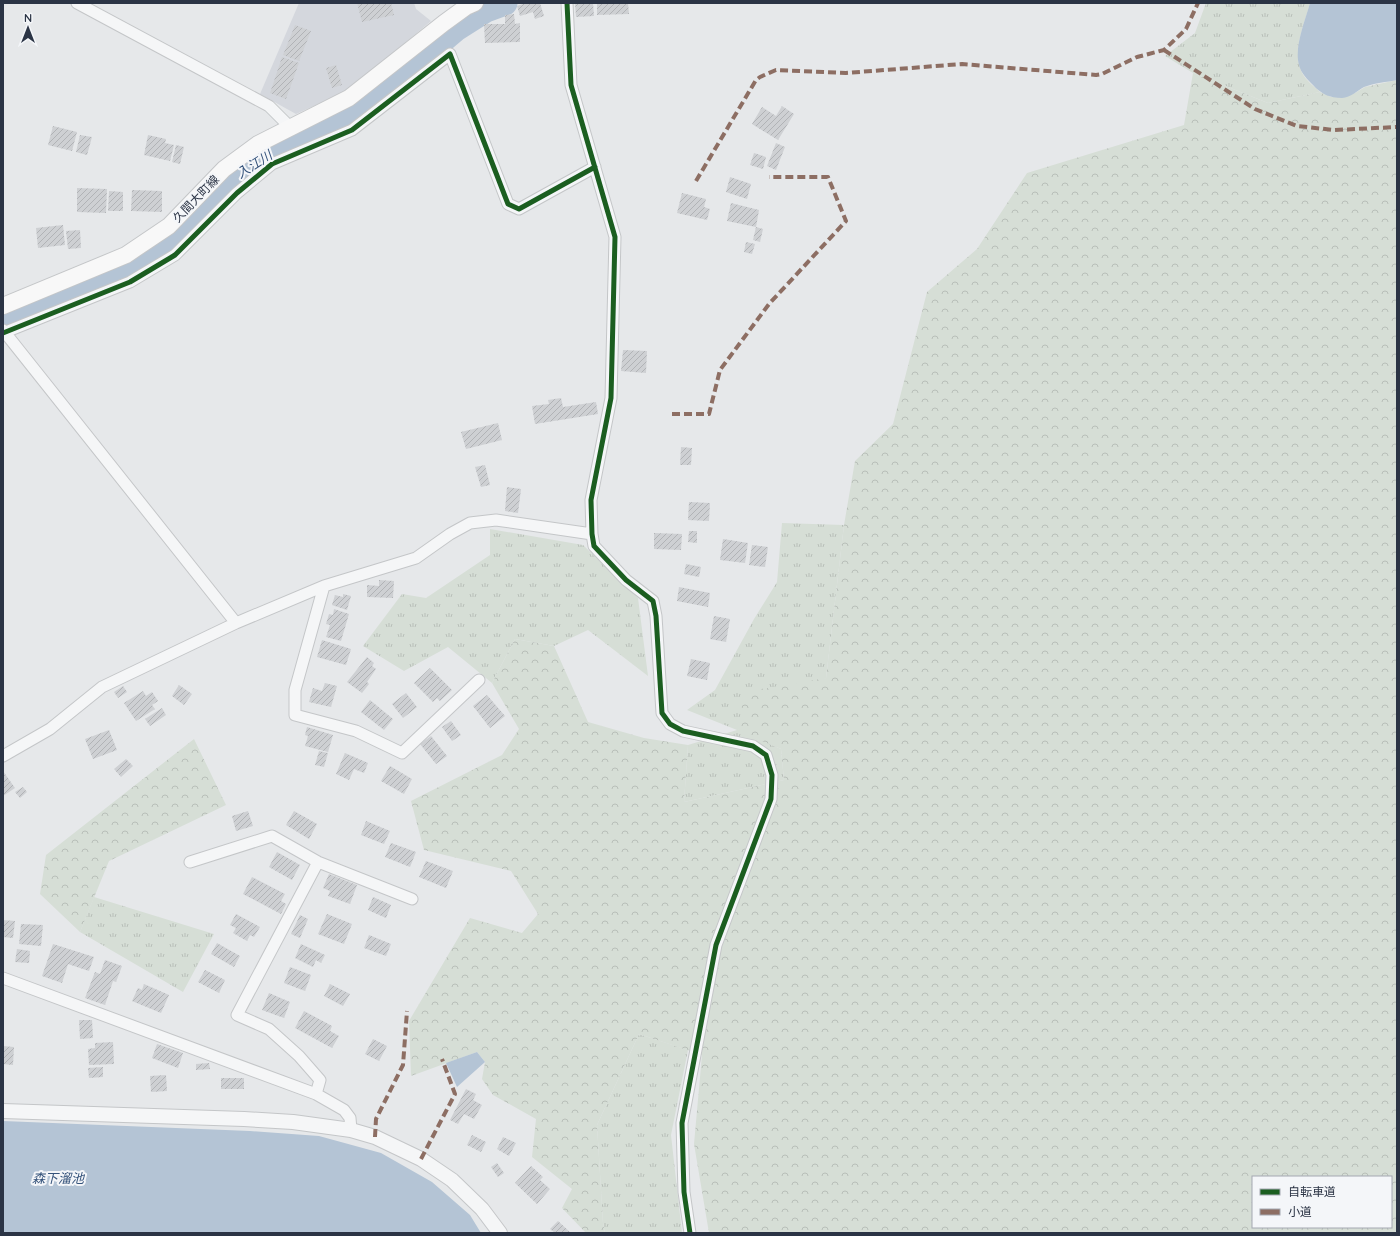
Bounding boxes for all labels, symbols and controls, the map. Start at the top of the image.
north arrow [8,8,48,48]
text: N [24,11,32,25]
water label: 入江川 [233,146,276,181]
street label: 久間大町線 [169,172,222,225]
water label: 森下溜池 [32,1170,86,1186]
legend [1252,1176,1392,1228]
text: 自転車道 [1288,1184,1336,1199]
text: 小道 [1288,1204,1312,1219]

